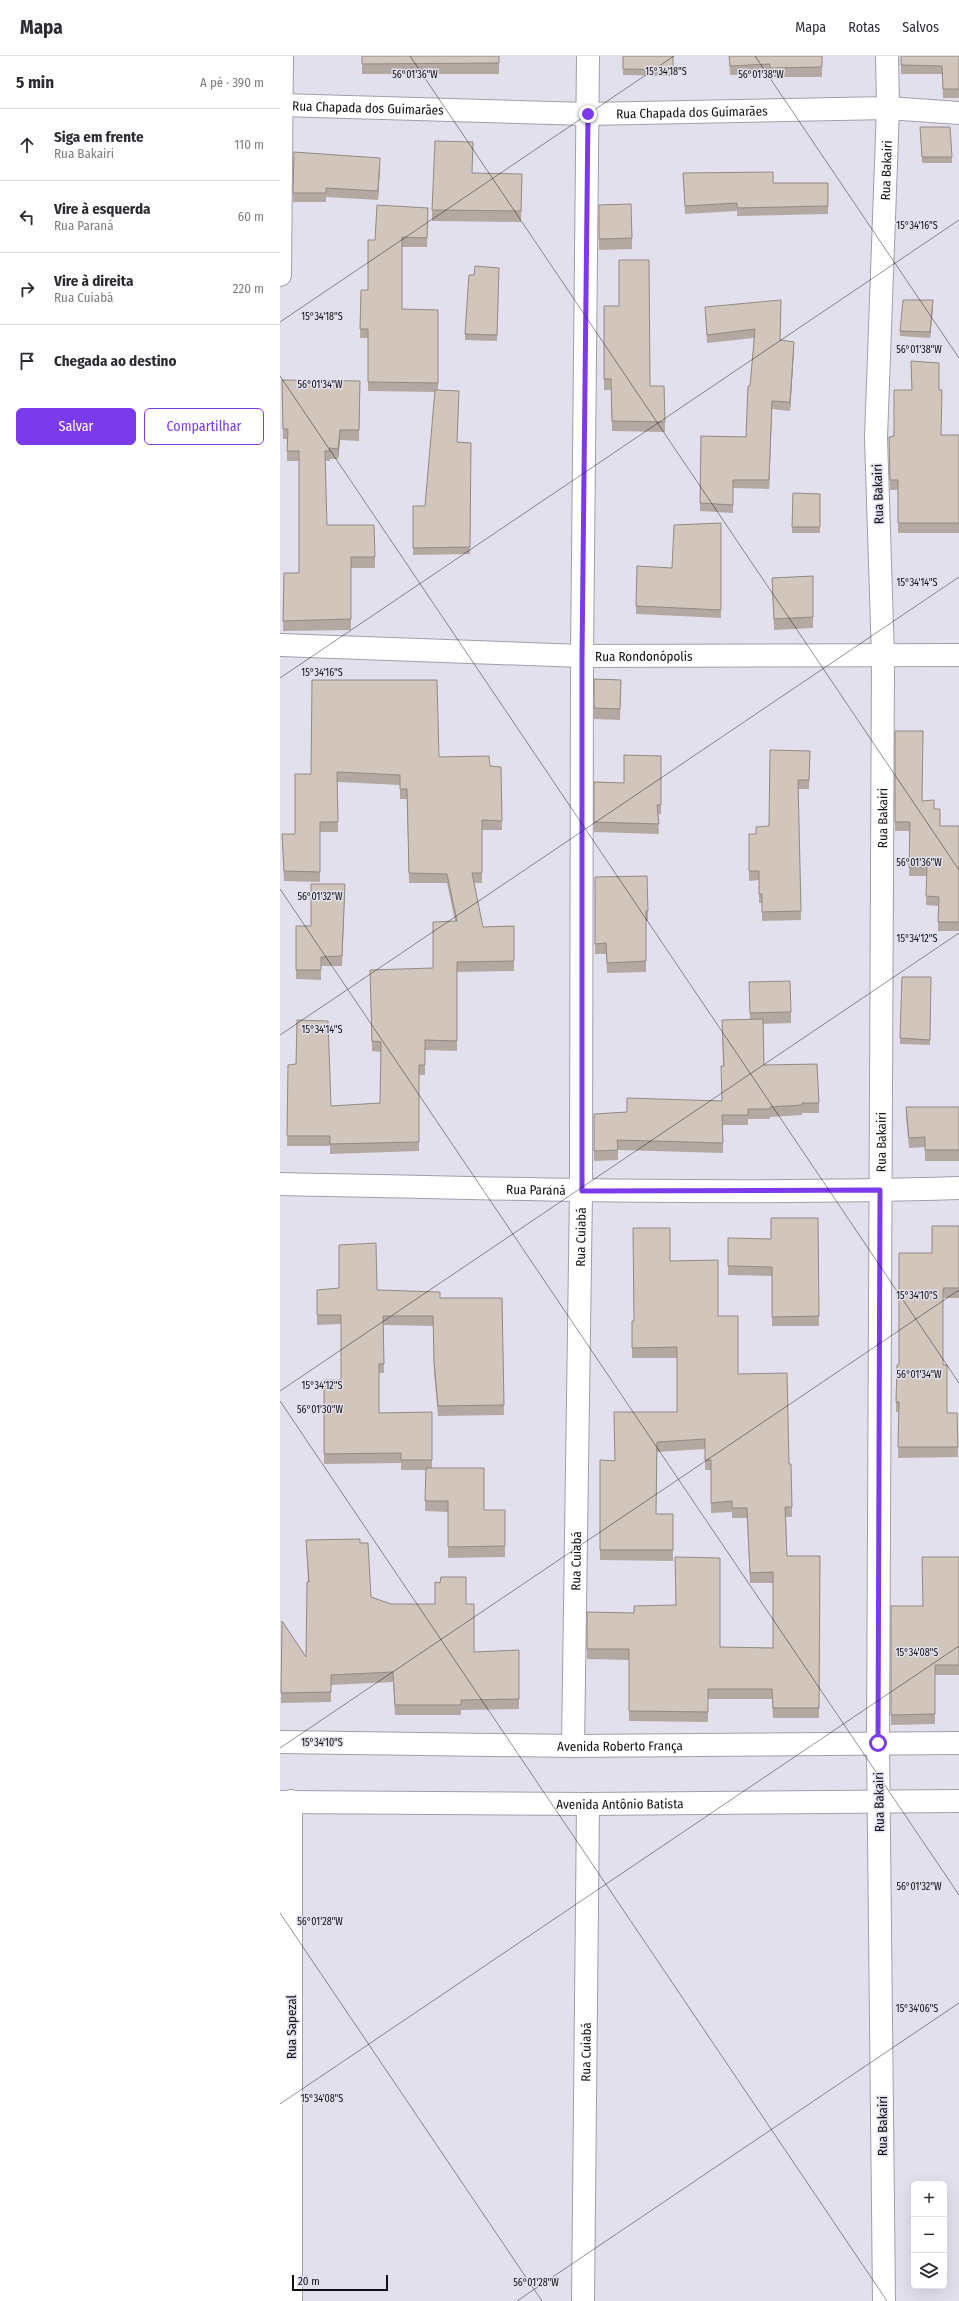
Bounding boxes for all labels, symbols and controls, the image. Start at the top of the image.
text: Mapa [20,16,63,39]
text: Mapa [795,19,826,36]
text: Rotas [848,19,880,36]
text: Salvos [902,19,939,36]
text: 15°34'18"S [645,66,687,78]
text: 56°01'36"W [392,69,438,81]
text: 56°01'38"W [738,69,784,81]
text: 5 min [16,72,54,93]
text: A pé · 390 m [200,75,264,90]
street label: Rua Chapada dos Guimarães [292,98,444,117]
street label: Rua Chapada dos Guimarães [616,103,768,121]
route end [579,105,597,123]
text: Siga em frente [54,128,144,146]
icon: ahead [16,134,38,156]
text: 110 m [234,137,264,152]
street label: Rua Bakairi [877,140,894,201]
text: Rua Bakairi [54,146,114,161]
text: Vire à esquerda [54,200,151,218]
icon: left [16,206,38,228]
text: 60 m [238,209,264,224]
text: Rua Paraná [54,218,114,233]
text: 15°34'16"S [896,220,938,232]
text: Vire à direita [54,272,133,290]
icon: right [16,278,38,300]
text: 220 m [233,281,264,296]
text: Rua Cuiabá [54,290,113,305]
text: 15°34'18"S [301,311,343,323]
text: 56°01'38"W [896,344,942,356]
icon: arrive [16,350,38,372]
text: Chegada ao destino [54,352,176,370]
text: 56°01'34"W [297,379,343,391]
button: Salvar [16,408,136,445]
button: Compartilhar [144,408,264,445]
street label: Rua Bakairi [869,464,887,524]
text: 15°34'14"S [897,577,937,589]
street label: Rua Rondonópolis [595,648,693,663]
text: 15°34'16"S [301,667,343,679]
street label: Rua Bakairi [875,788,890,848]
text: 56°01'36"W [896,857,942,869]
text: 56°01'32"W [297,891,343,903]
text: 15°34'12"S [897,933,938,945]
text: 15°34'14"S [302,1024,342,1036]
street label: Rua Bakairi [873,1112,888,1172]
street label: Rua Paraná [506,1181,566,1197]
street label: Rua Cuiabá [572,1207,588,1267]
text: 15°34'10"S [896,1290,938,1302]
text: 56°01'34"W [896,1369,942,1381]
text: 15°34'12"S [302,1380,343,1392]
text: 56°01'30"W [297,1404,343,1416]
street label: Rua Cuiabá [568,1531,584,1591]
text: 15°34'08"S [896,1647,938,1659]
route start [869,1734,887,1752]
text: 15°34'10"S [301,1737,343,1749]
street label: Avenida Roberto França [557,1738,683,1754]
street label: Rua Bakairi [871,1772,887,1832]
street label: Avenida Antônio Batista [556,1796,684,1812]
text: 56°01'32"W [896,1881,942,1893]
text: 56°01'28"W [297,1916,343,1928]
street label: Rua Sapezal [284,1994,299,2059]
text: 15°34'06"S [896,2003,938,2015]
street label: Rua Cuiabá [578,2022,593,2082]
text: 15°34'08"S [301,2093,343,2105]
street label: Rua Bakairi [875,2096,890,2156]
map controls [911,2181,947,2289]
button: + [911,2181,947,2217]
button: − [911,2217,947,2253]
button: layers [911,2253,947,2289]
scale bar [292,2273,388,2292]
text: 20 m [298,2275,320,2288]
text: 56°01'28"W [513,2277,559,2289]

